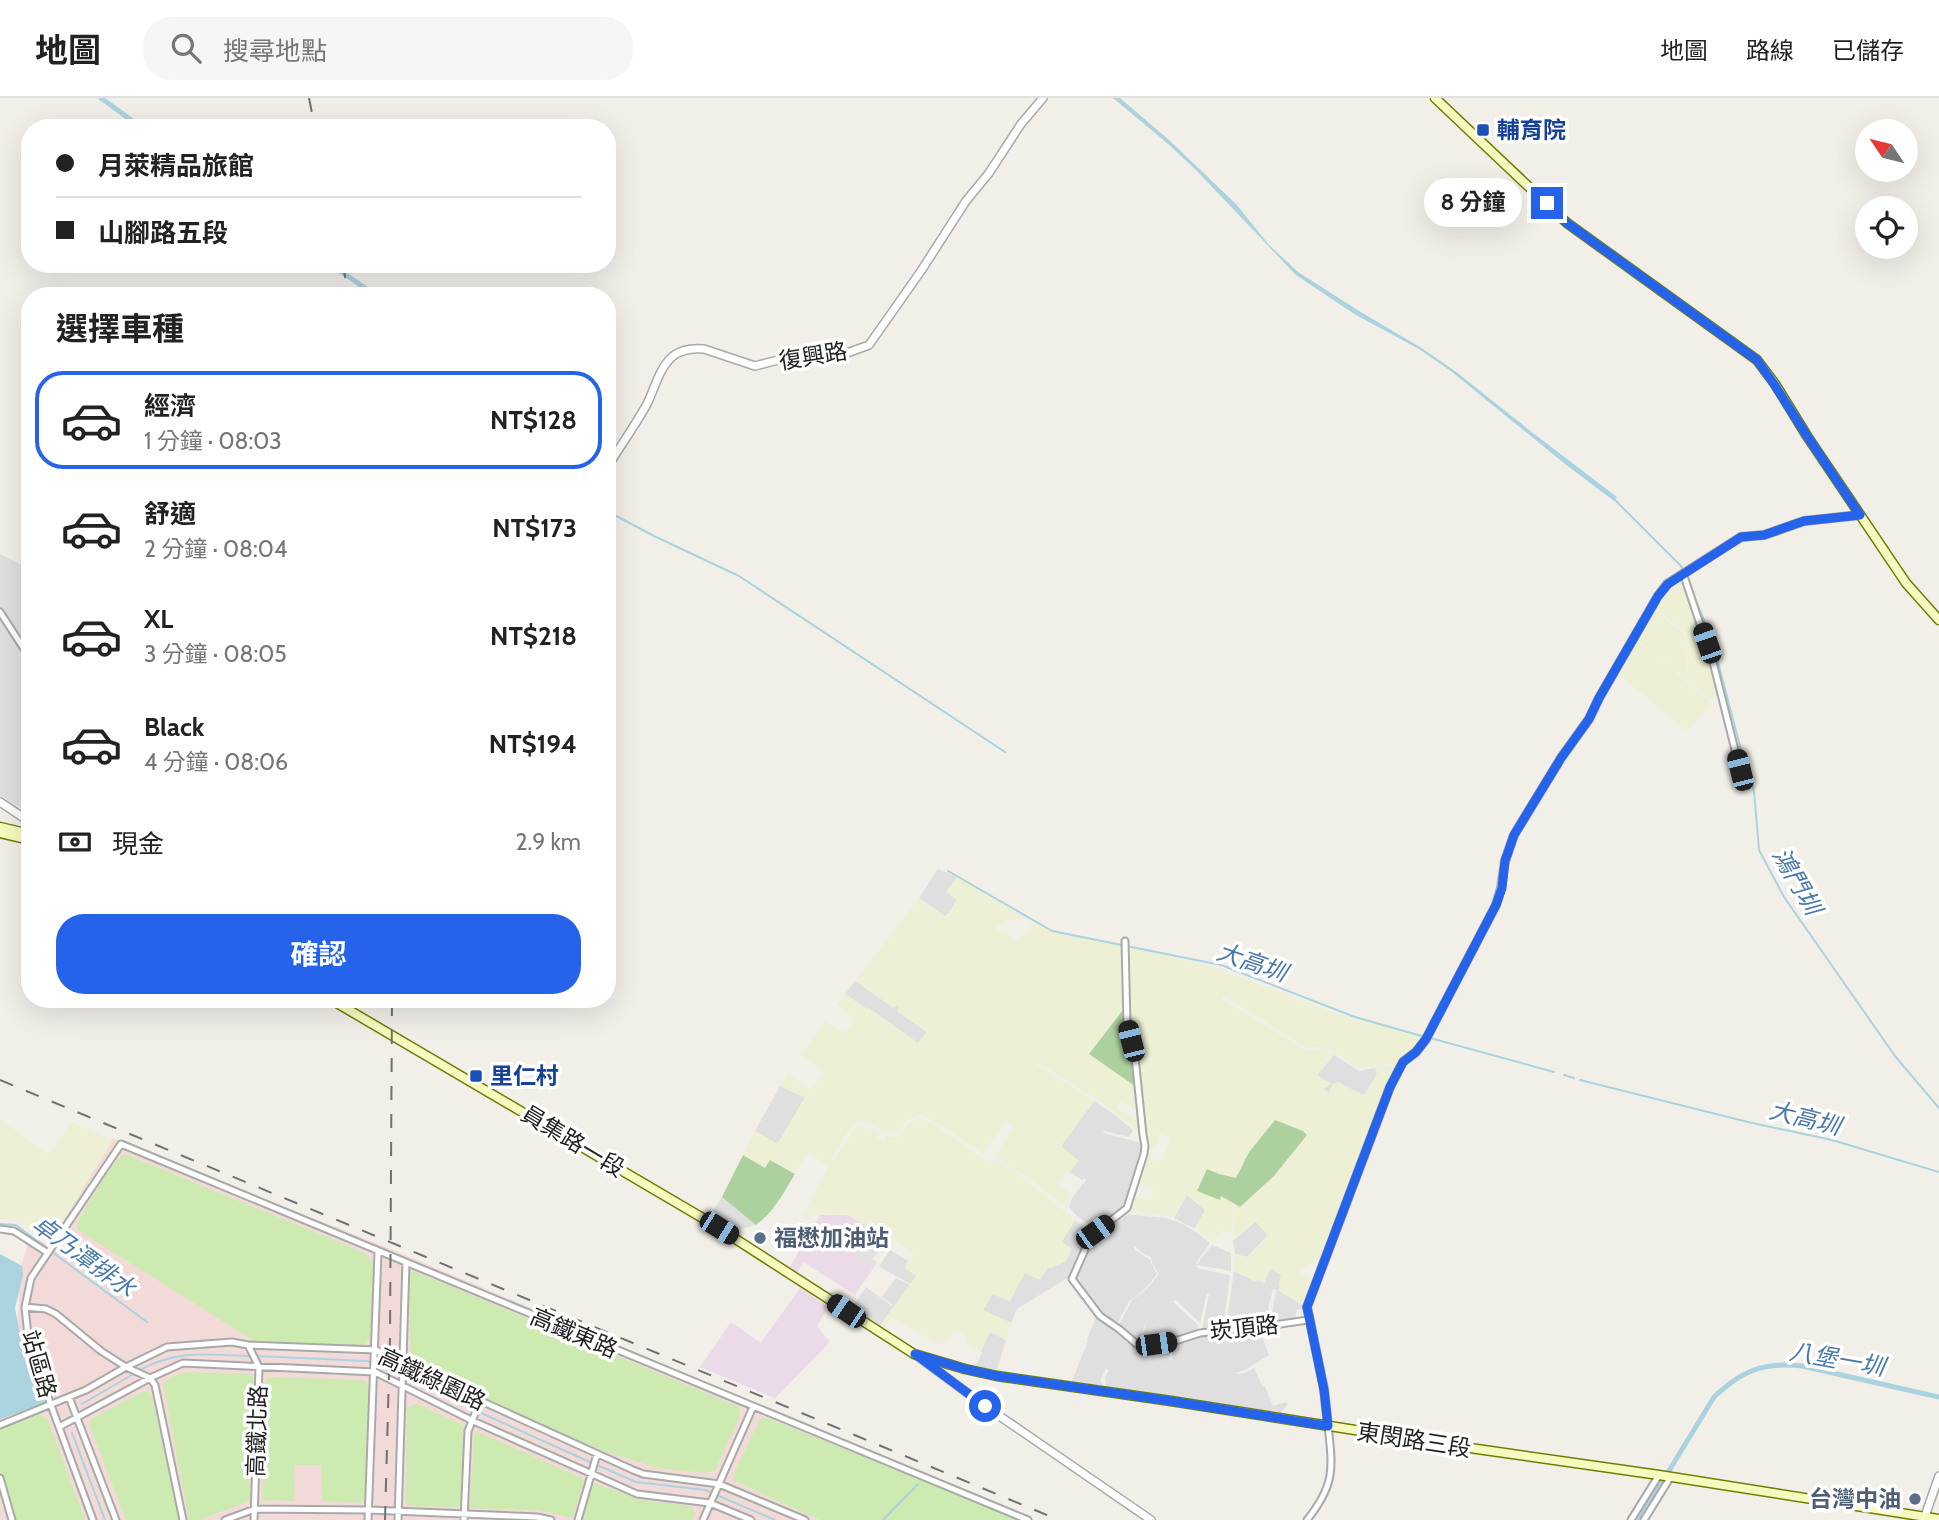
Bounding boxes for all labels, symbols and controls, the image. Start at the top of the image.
search box [143,17,633,80]
icon: search [167,29,205,67]
text: 地圖 [35,30,101,70]
text: 搜尋地點 [223,35,327,67]
text: 地圖 [1660,36,1708,65]
text: 路線 [1746,36,1794,65]
text: 已儲存 [1832,36,1904,65]
place label: 輔育院 [1497,116,1566,144]
north arrow [1855,119,1918,182]
map controls [1855,119,1918,259]
marker: 輔育院 [1475,122,1491,138]
text: 月萊精品旅館 [98,150,254,182]
callout: 8 分鐘 [1424,178,1522,228]
route end [1531,187,1563,219]
text: 8 分鐘 [1440,188,1506,216]
button: locate [1855,196,1918,259]
text: 山腳路五段 [98,217,228,249]
text: 選擇車種 [56,309,184,348]
street label: 復興路 [777,337,849,375]
icon: car [60,389,123,452]
text: 經濟 [144,390,196,422]
text: NT$128 [490,404,577,436]
text: 1 分鐘 · 08:03 [144,427,282,455]
icon: car [60,497,123,560]
text: 舒適 [144,498,196,530]
text: NT$173 [492,512,577,544]
text: 2 分鐘 · 08:04 [144,535,287,563]
text: XL [144,603,173,635]
icon: car [60,605,123,668]
text: NT$218 [490,620,577,652]
car [1691,620,1724,666]
text: 3 分鐘 · 08:05 [144,640,287,668]
text: Black [144,711,204,743]
icon: car [60,713,123,776]
text: NT$194 [489,728,577,760]
car [1725,747,1756,793]
text: 4 分鐘 · 08:06 [144,748,288,776]
icon: cash [56,823,94,861]
text: 現金 [112,828,164,860]
text: 2.9 km [515,828,581,856]
water label: 鴻門圳 [1766,843,1829,922]
button: 確認 [56,914,581,994]
water label: 大高圳 [1213,937,1294,988]
car [1116,1018,1147,1064]
place label: 里仁村 [490,1062,559,1090]
marker: 里仁村 [468,1068,484,1084]
water label: 大高圳 [1767,1095,1846,1142]
street label: 員集路一段 [517,1099,629,1183]
car [696,1208,743,1248]
water label: 卓乃潭排水 [27,1209,142,1304]
car [1072,1211,1119,1253]
place label: 福懋加油站 [774,1224,889,1252]
marker: 福懋加油站 [752,1230,768,1246]
car [823,1291,870,1331]
street label: 高鐵東路 [526,1302,622,1364]
street label: 崁頂路 [1208,1310,1280,1346]
street label: 站區路 [16,1327,62,1401]
car [1134,1331,1179,1357]
water label: 八堡一圳 [1787,1336,1890,1382]
street label: 高鐵綠園路 [374,1342,490,1416]
street label: 高鐵北路 [241,1385,273,1477]
route start [969,1390,1001,1422]
street label: 東閔路三段 [1355,1417,1473,1463]
place label: 台灣中油 [1809,1485,1901,1513]
marker: 台灣中油 [1907,1491,1923,1507]

